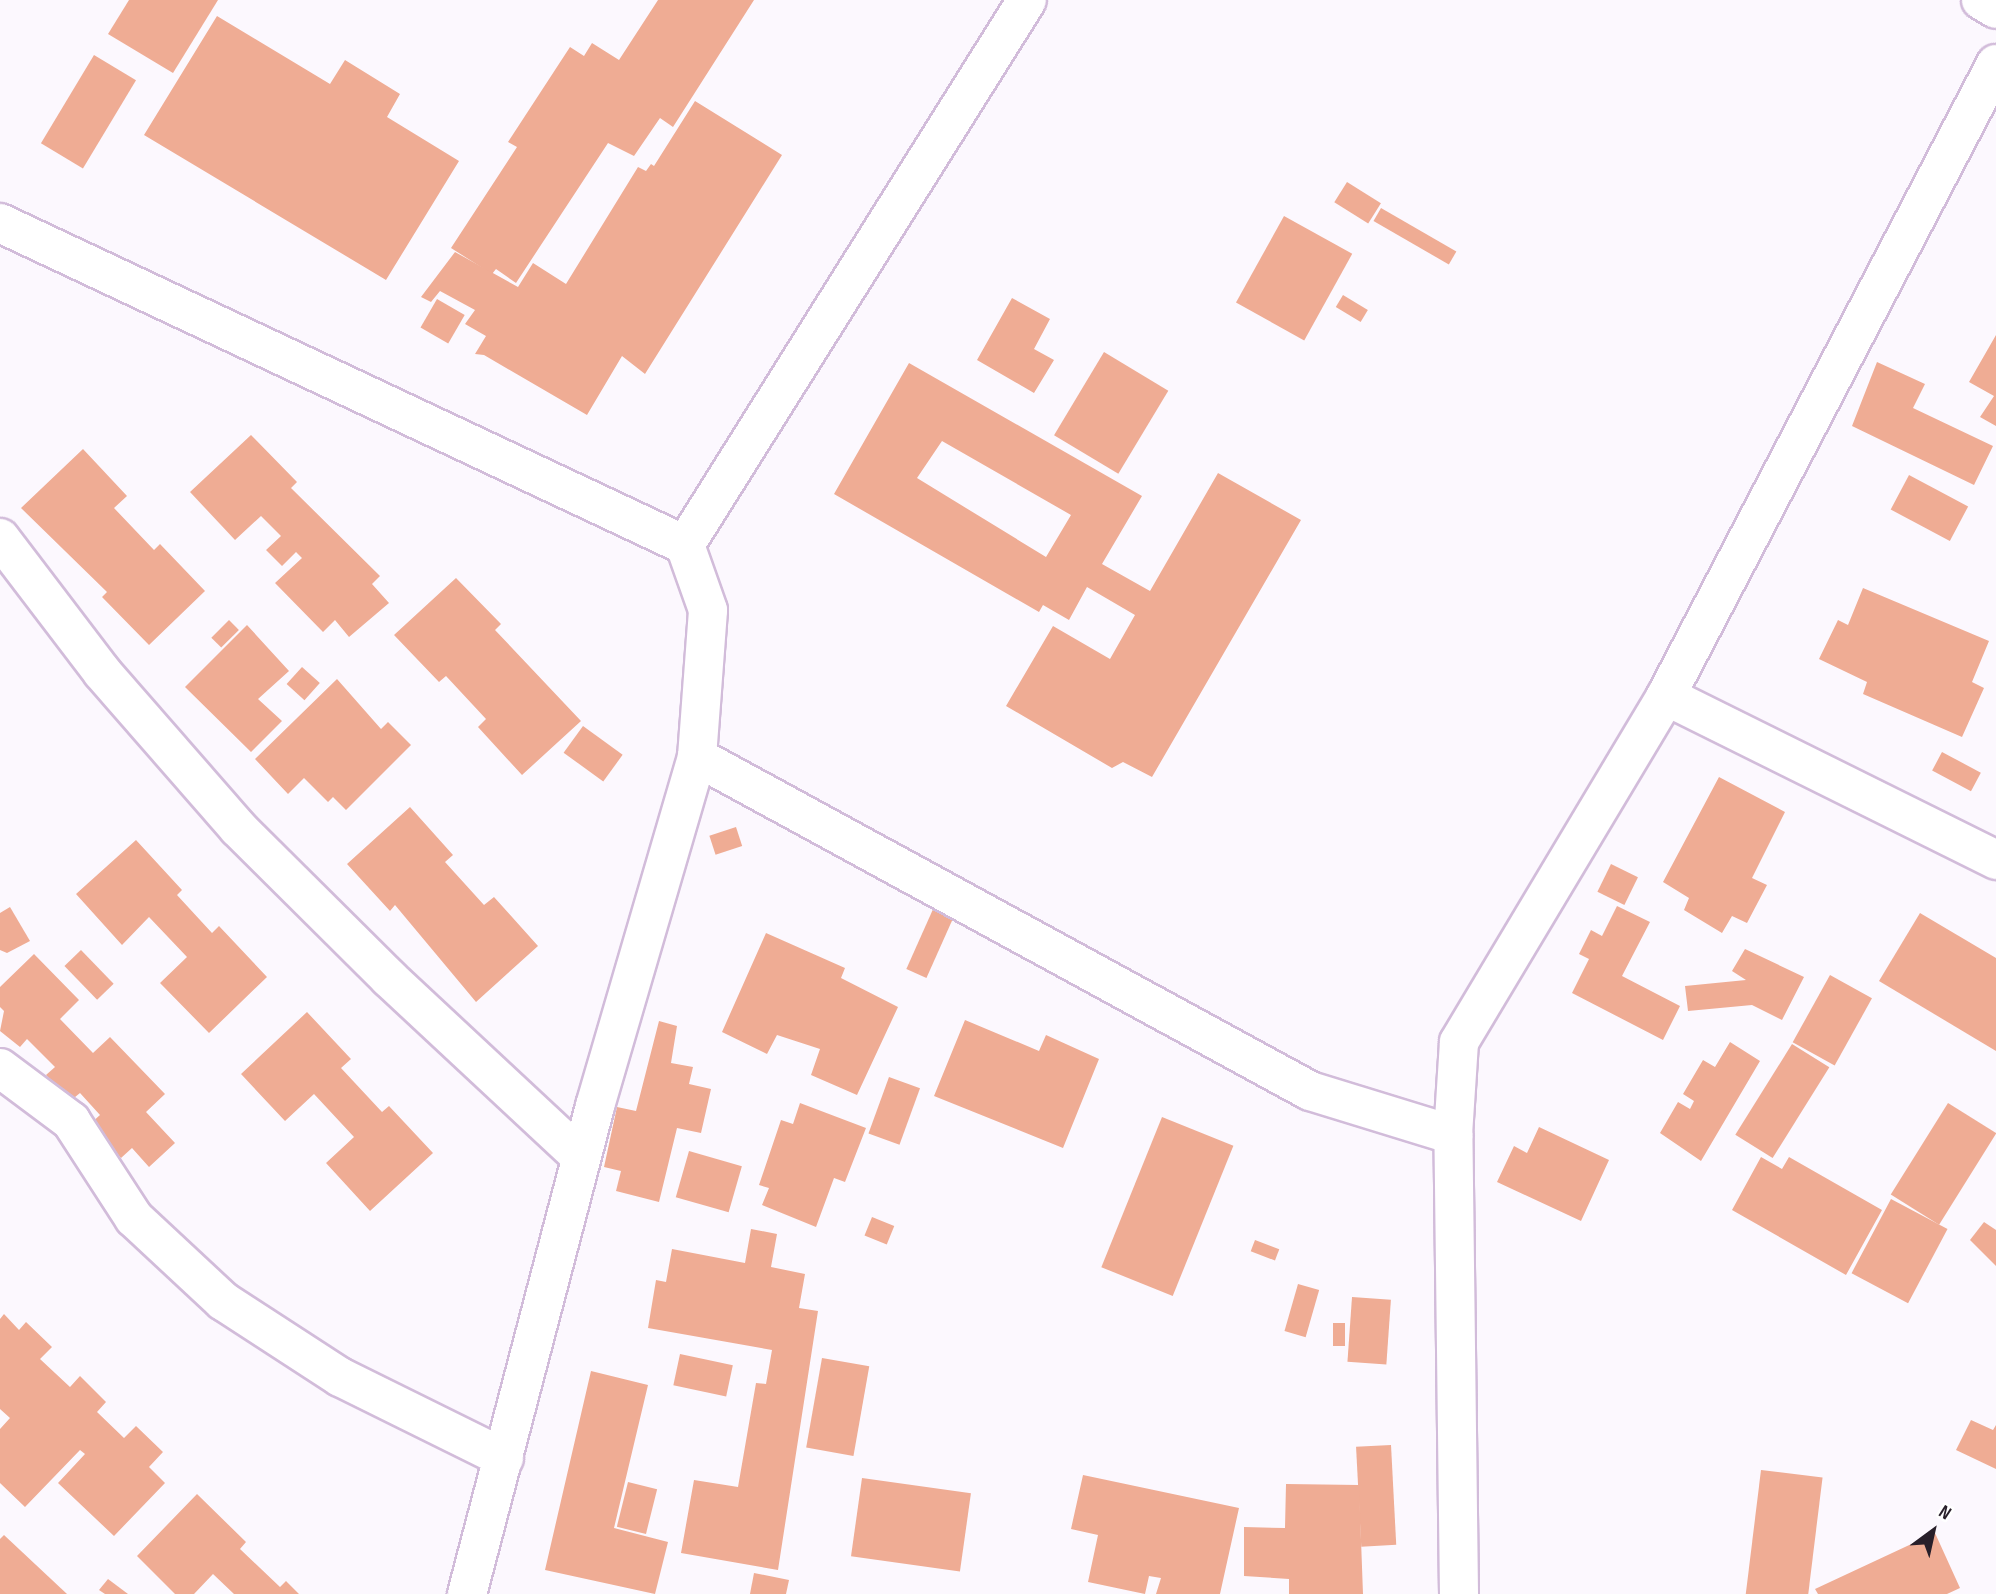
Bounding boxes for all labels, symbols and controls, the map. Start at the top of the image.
north arrow [1898,1496,1968,1566]
text: N [1934,1501,1955,1525]

